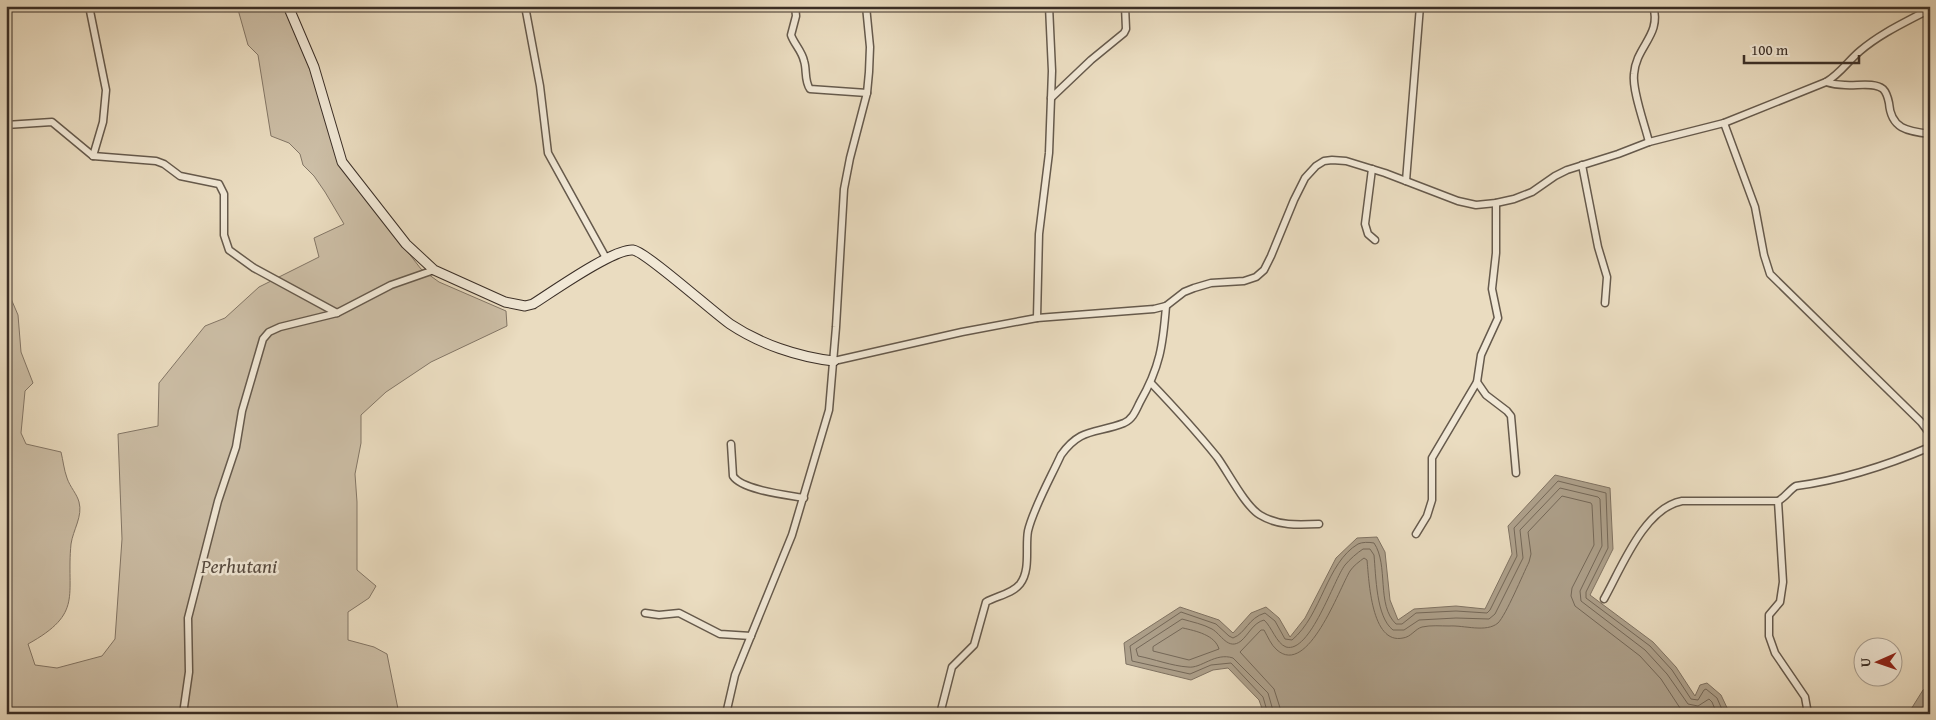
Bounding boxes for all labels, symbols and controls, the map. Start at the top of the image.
scale bar [1744,32,1858,64]
text: 100 m [1751,39,1789,60]
park label: Perhutani [200,551,277,580]
north arrow [1854,638,1904,688]
text: U [1855,657,1875,668]

